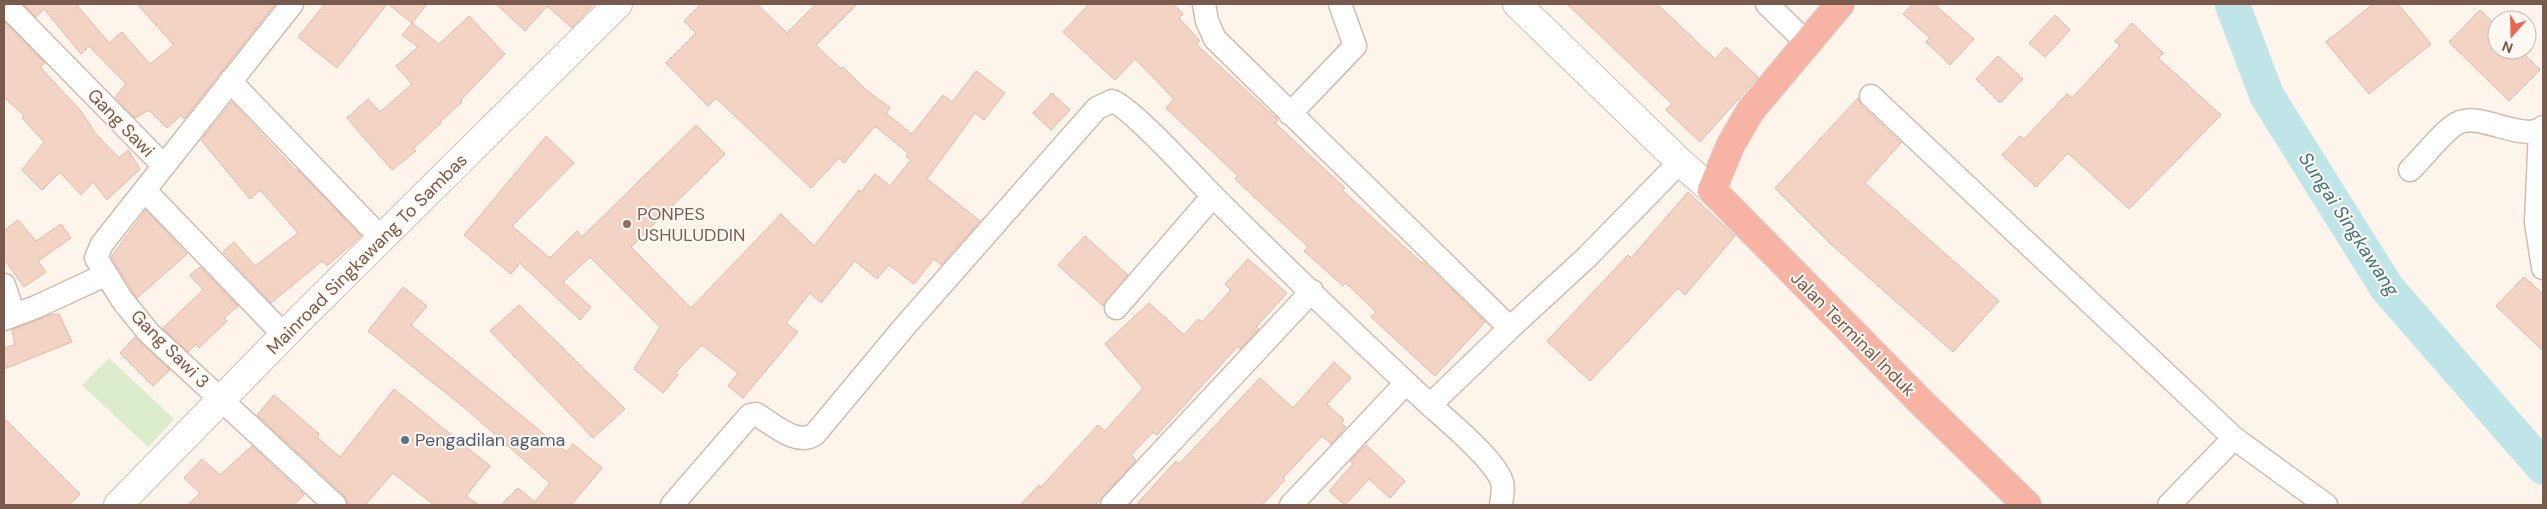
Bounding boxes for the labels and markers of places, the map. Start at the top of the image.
place label: PONPES USHULUDDIN [637,202,745,247]
marker: PONPES USHULUDDIN [621,218,633,230]
place label: Pengadilan agama [415,428,565,452]
marker: Pengadilan agama [399,434,411,446]

